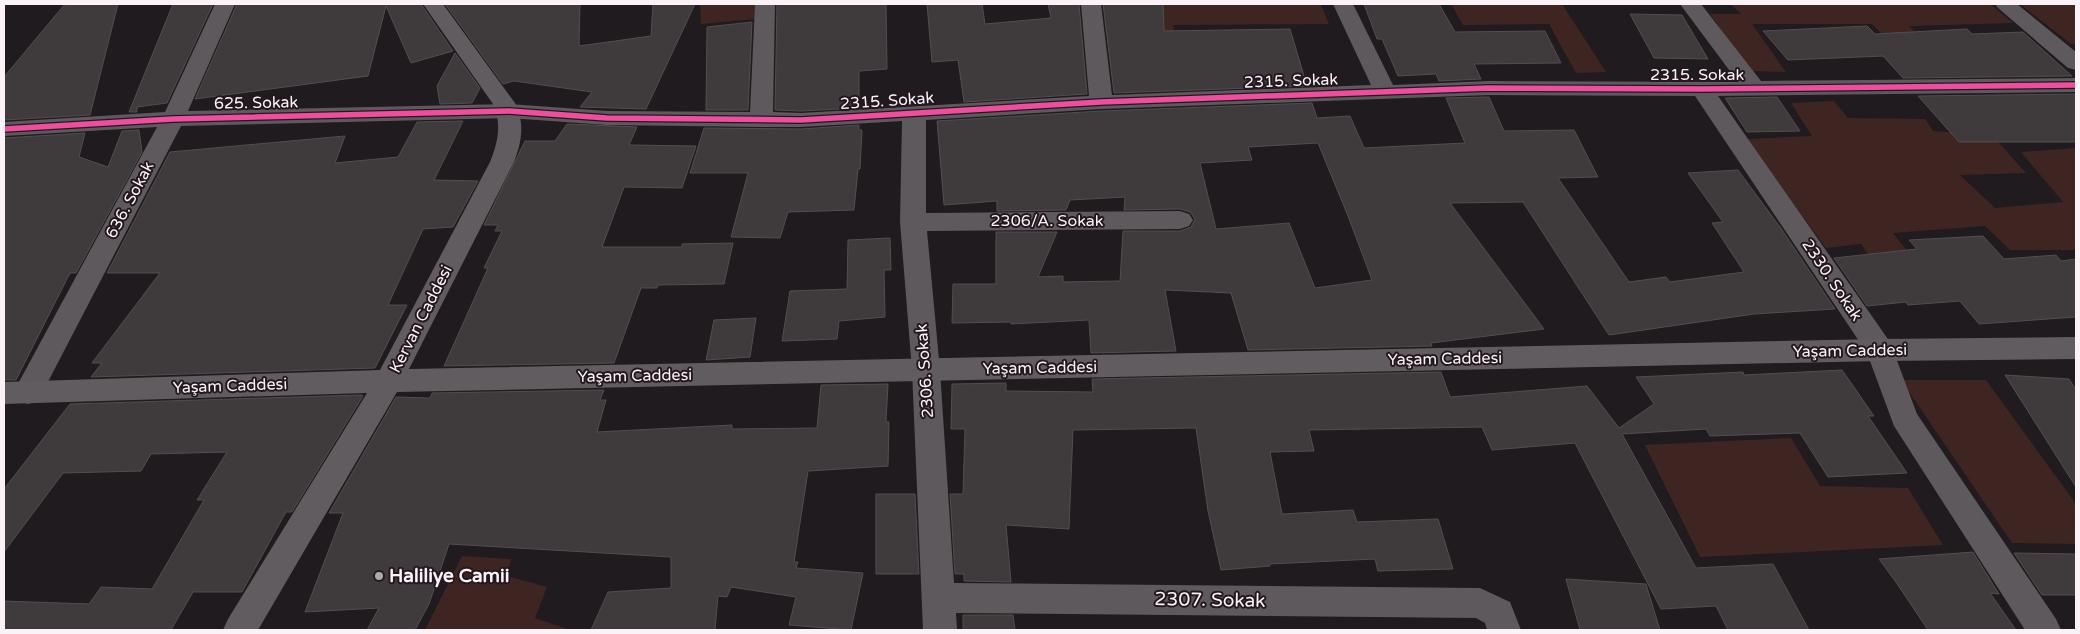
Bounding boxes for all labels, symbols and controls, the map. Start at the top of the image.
street label: 2315. Sokak [1650,65,1744,85]
street label: 2315. Sokak [1244,69,1339,93]
street label: 2315. Sokak [839,88,935,114]
street label: 625. Sokak [214,92,299,114]
street label: 636. Sokak [101,158,159,242]
street label: 2306/A. Sokak [991,211,1104,231]
street label: 2330. Sokak [1797,235,1867,325]
street label: Kervan Caddesi [385,262,457,376]
street label: 2306. Sokak [912,323,938,419]
street label: Yaşam Caddesi [1793,340,1907,362]
street label: Yaşam Caddesi [1388,348,1502,370]
street label: Yaşam Caddesi [983,357,1097,379]
street label: Yaşam Caddesi [578,365,692,387]
street label: Yaşam Caddesi [172,374,288,398]
place label: Haliliye Camii [389,565,510,588]
marker: Haliliye Camii [373,570,385,582]
street label: 2307. Sokak [1154,588,1266,612]

